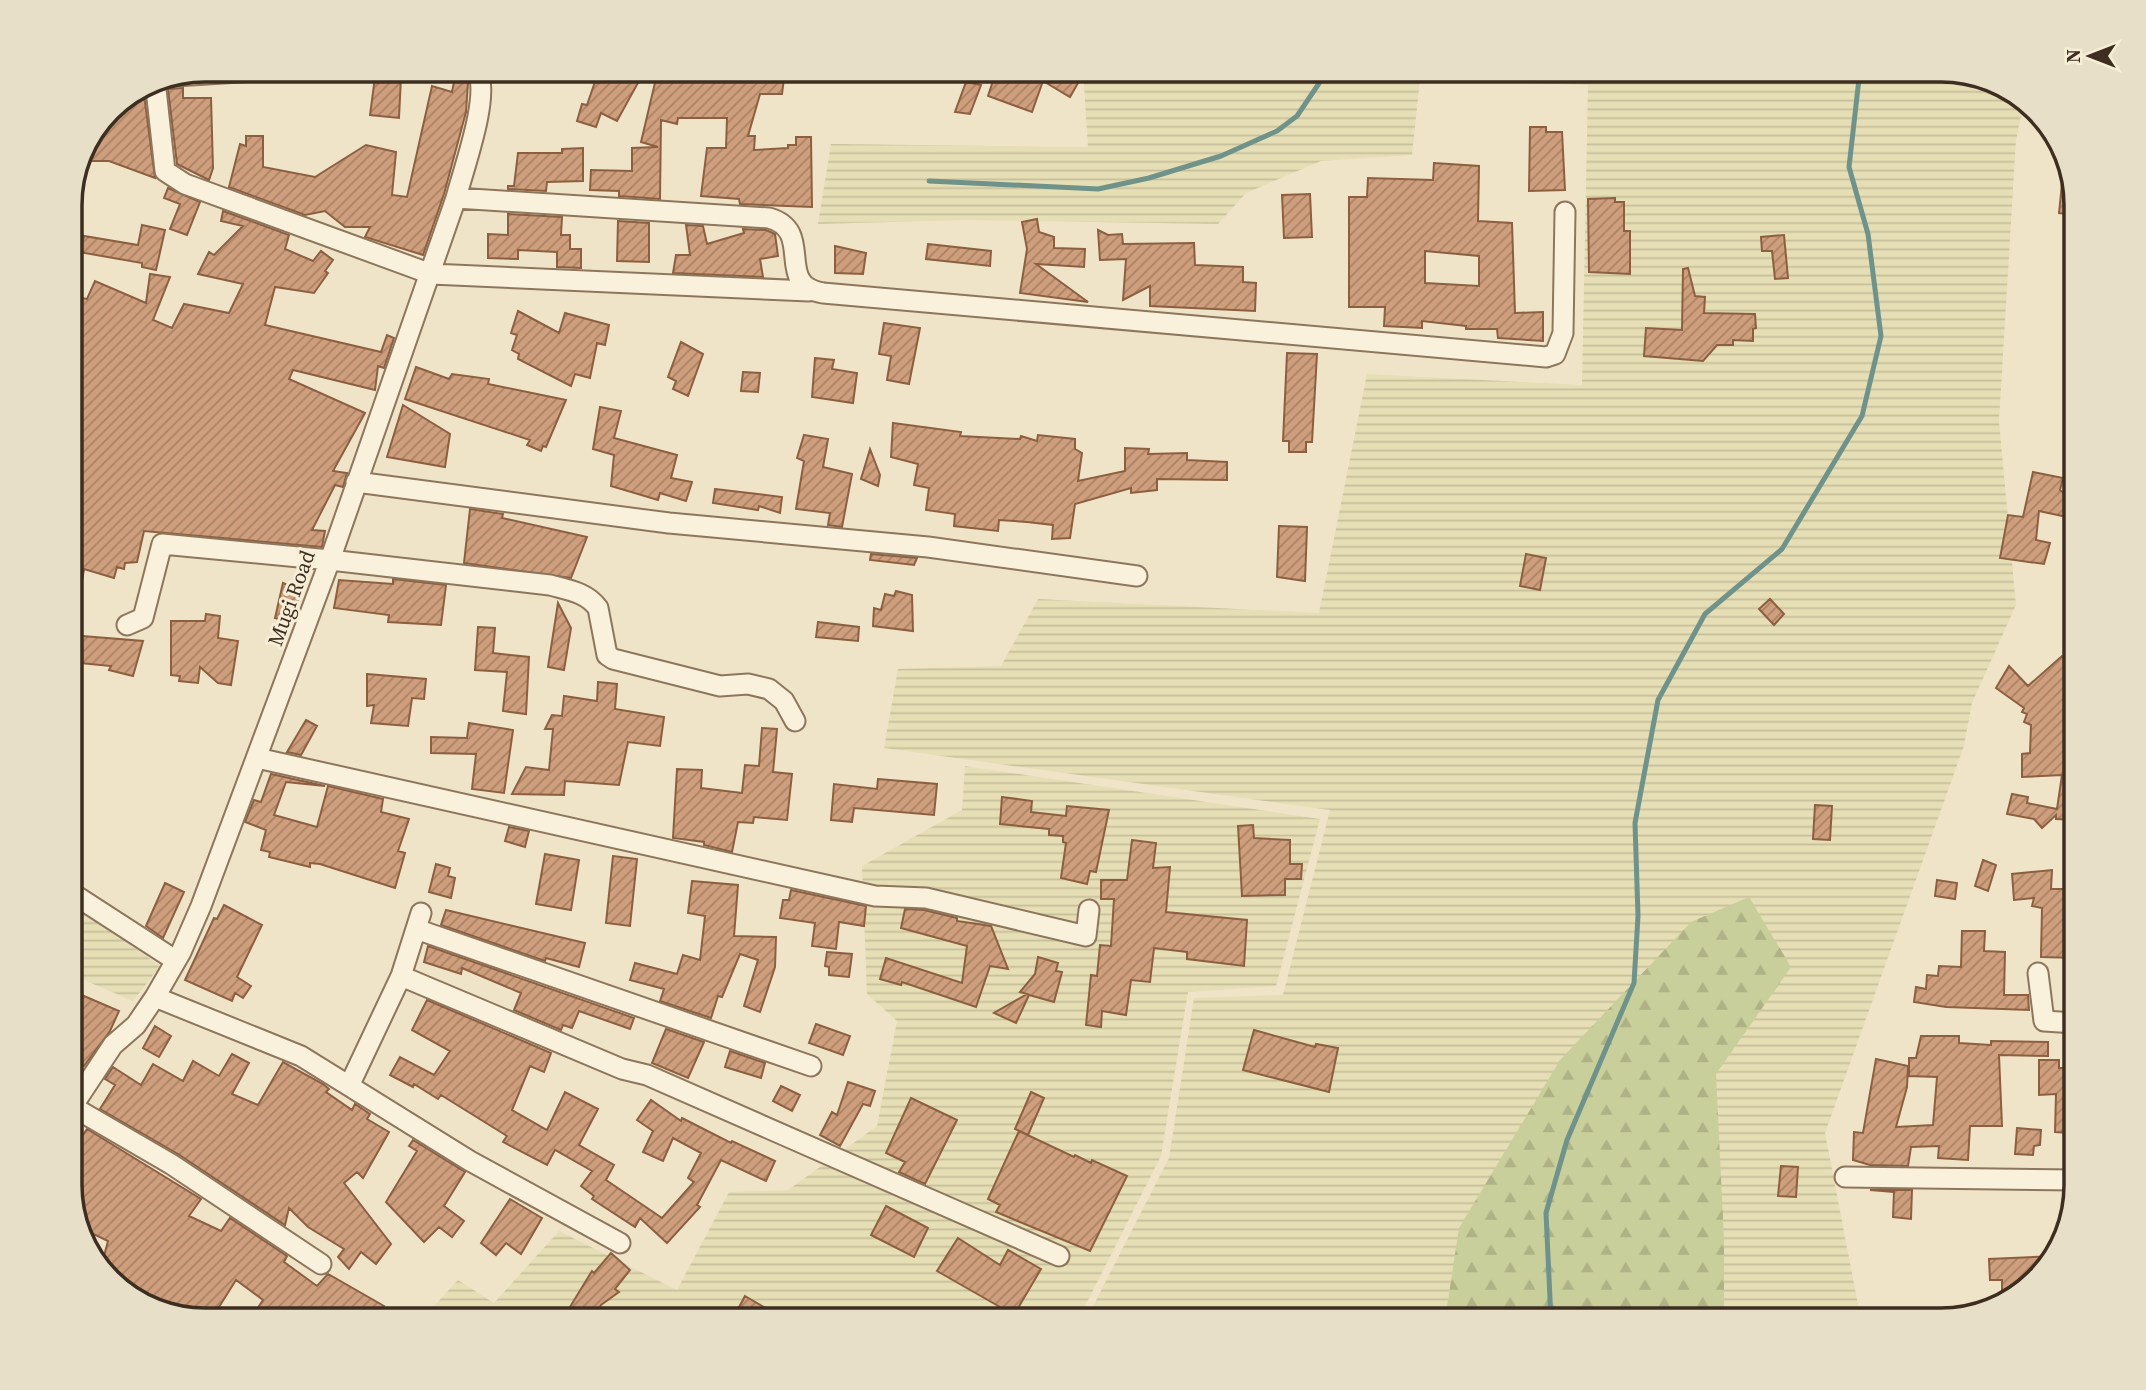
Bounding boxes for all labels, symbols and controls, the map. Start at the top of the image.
north arrow [2055,21,2125,91]
text: N [2060,49,2086,63]
street label: Mugi Road [260,546,322,650]

